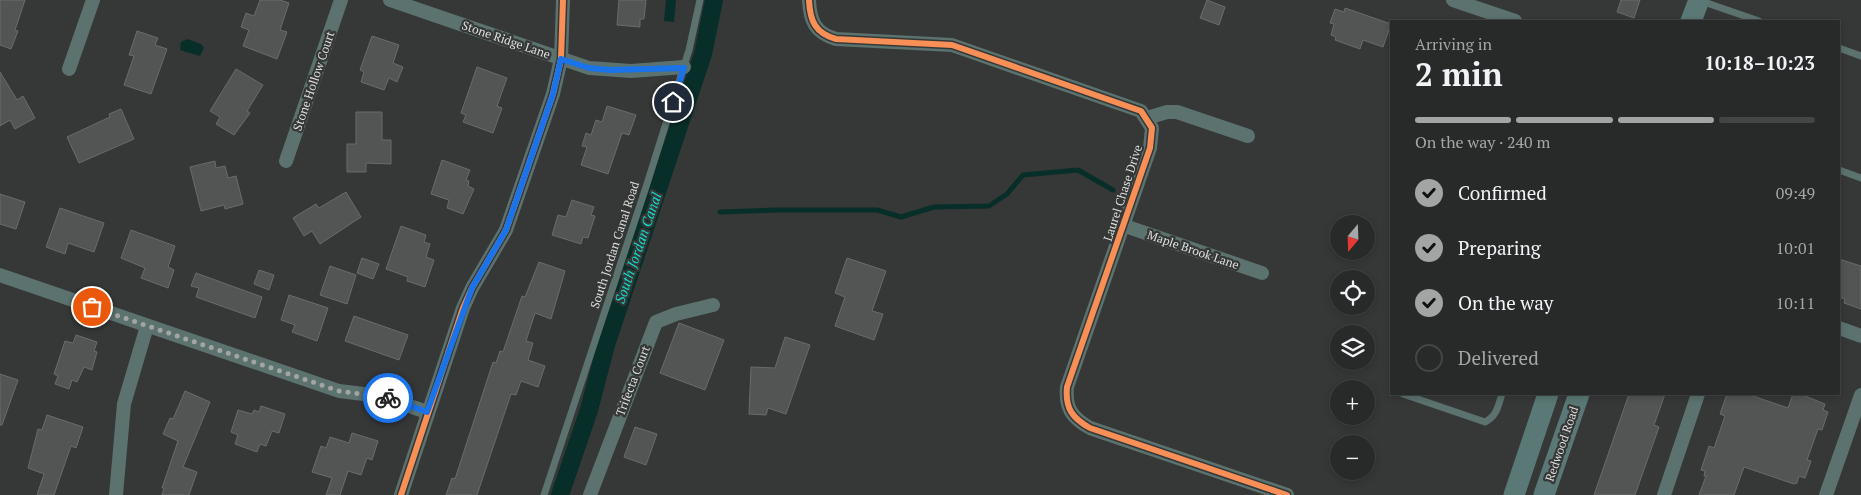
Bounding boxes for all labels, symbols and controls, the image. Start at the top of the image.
street label: Stone Ridge Lane [460,17,552,62]
street label: Stone Hollow Court [289,29,338,133]
text: Arriving in [1415,33,1492,55]
text: 10:18–10:23 [1704,50,1815,75]
text: 2 min [1415,53,1503,95]
pin [652,81,694,123]
icon: home [659,88,687,116]
text: On the way · 240 m [1415,131,1550,153]
street label: Laurel Chase Drive [1100,143,1145,243]
icon: check [1415,179,1443,207]
street label: South Jordan Canal Road [588,180,642,310]
text: Confirmed [1458,180,1547,205]
text: 09:49 [1776,182,1815,204]
water label: South Jordan Canal [611,190,665,306]
north arrow [1330,215,1375,260]
map controls [1330,215,1375,480]
street label: Maple Brook Lane [1145,227,1241,272]
icon: check [1415,234,1443,262]
text: Preparing [1458,235,1541,260]
text: 10:01 [1776,237,1815,259]
button: locate [1330,270,1375,315]
pin [71,286,113,328]
icon: check [1415,289,1443,317]
text: On the way [1458,290,1553,315]
text: 10:11 [1776,292,1815,314]
icon: bag [78,293,106,321]
button: layers [1330,325,1375,370]
street label: Trifecta Court [612,343,653,418]
text: Delivered [1458,345,1539,370]
courier [363,373,413,423]
button: + [1330,380,1375,425]
icon: bike [374,384,402,412]
street label: Redwood Road [1542,404,1581,483]
button: − [1330,435,1375,480]

